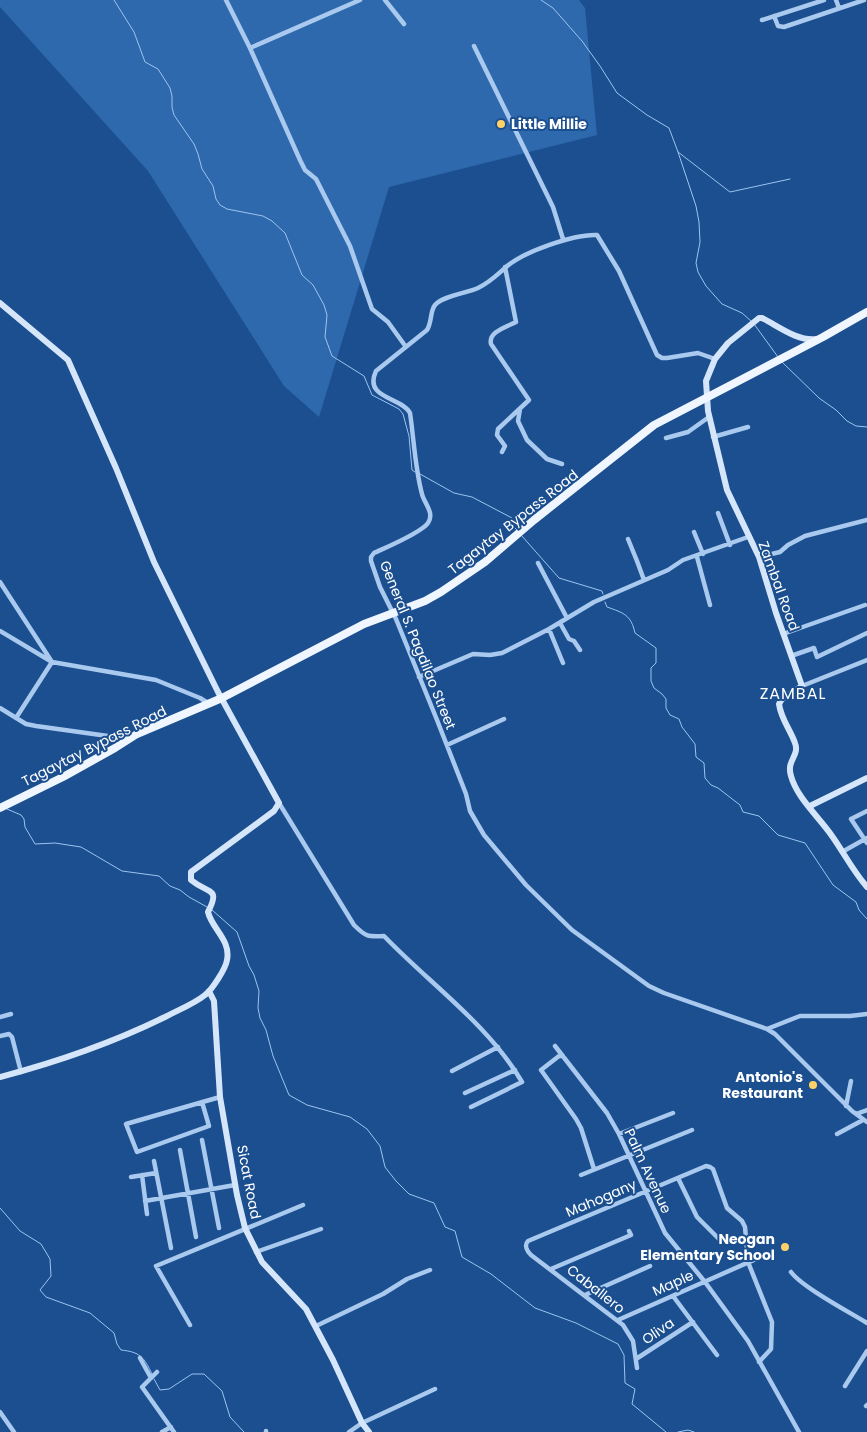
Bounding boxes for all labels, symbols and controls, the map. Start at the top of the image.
place label: Little Millie [511,114,587,134]
marker: Little Millie [495,118,507,130]
street label: Tagaytay Bypass Road [444,465,582,579]
street label: Zambal Road [754,538,804,634]
street label: General S. Pagdilao Street [375,558,461,732]
district label: ZAMBAL [760,682,826,705]
street label: Tagaytay Bypass Road [18,701,170,791]
place label: Antonio's Restaurant [722,1067,803,1103]
marker: Antonio's Restaurant [807,1079,819,1091]
street label: Palm Avenue [620,1125,677,1217]
street label: Sicat Road [232,1143,266,1221]
street label: Mahogany [562,1174,640,1222]
place label: Neogan Elementary School [640,1229,775,1265]
marker: Neogan Elementary School [779,1241,791,1253]
street label: Caballero [563,1260,629,1318]
street label: Maple [649,1265,697,1301]
street label: Oliva [638,1313,678,1349]

